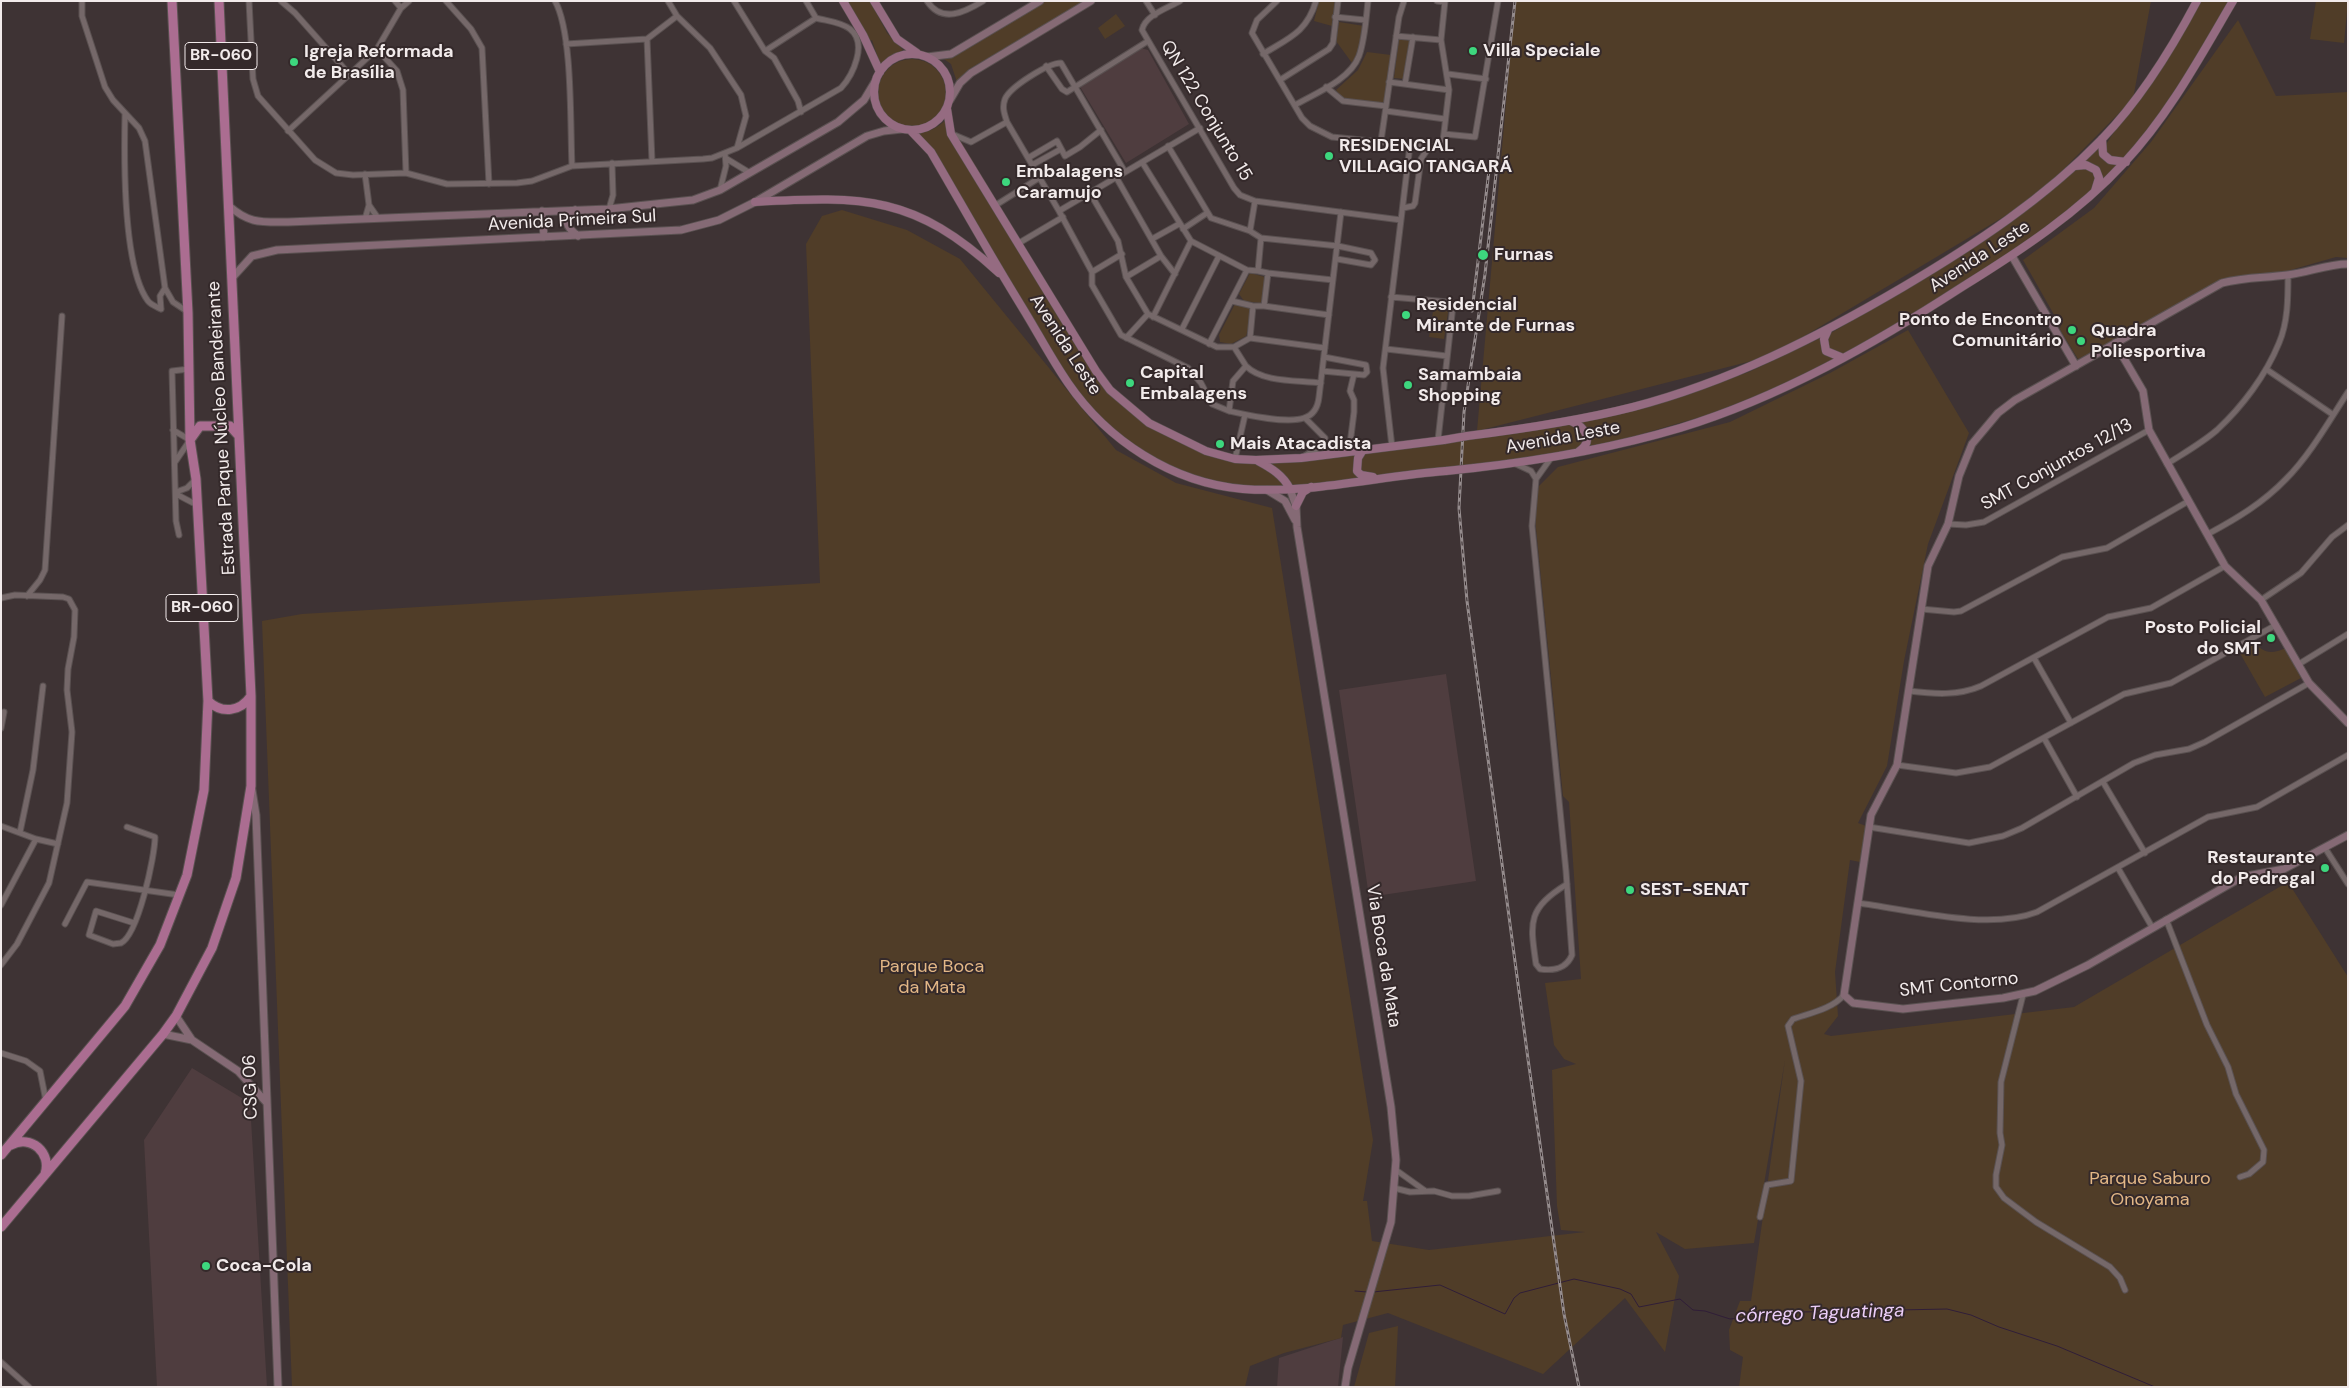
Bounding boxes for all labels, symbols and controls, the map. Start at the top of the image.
street label: QN 122 Conjunto 15 [1156,37,1256,185]
place label: Villa Speciale [1483,40,1601,62]
place label: Igreja Reformada de Brasília [304,41,454,84]
road number: BR-060 [185,42,257,70]
marker: Villa Speciale [1467,45,1479,57]
marker: Igreja Reformada de Brasília [288,56,300,68]
place label: RESIDENCIAL VILLAGIO TANGARÁ [1339,135,1512,178]
marker: RESIDENCIAL VILLAGIO TANGARÁ [1323,150,1335,162]
place label: Embalagens Caramujo [1016,161,1123,203]
marker: Embalagens Caramujo [1000,176,1012,188]
street label: Avenida Primeira Sul [487,206,657,236]
street label: Avenida Leste [1926,216,2034,298]
place label: Furnas [1494,244,1554,266]
marker: Furnas [1476,248,1490,262]
street label: Estrada Parque Núcleo Bandeirante [204,280,240,576]
street label: Avenida Leste [1024,291,1106,399]
place label: Residencial Mirante de Furnas [1416,294,1575,336]
marker: Residencial Mirante de Furnas [1400,309,1412,321]
place label: Ponto de Encontro Comunitário [1899,309,2062,352]
place label: Quadra Poliesportiva [2091,320,2206,362]
marker: Ponto de Encontro Comunitário [2066,324,2078,336]
marker: Quadra Poliesportiva [2075,335,2087,347]
place label: Capital Embalagens [1140,362,1247,404]
place label: Samambaia Shopping [1418,364,1522,406]
marker: Capital Embalagens [1124,377,1136,389]
marker: Samambaia Shopping [1402,379,1414,391]
street label: SMT Conjuntos 12/13 [1977,414,2137,516]
street label: Avenida Leste [1504,417,1622,459]
place label: Mais Atacadista [1230,433,1371,455]
marker: Mais Atacadista [1214,438,1226,450]
road number: BR-060 [166,594,238,622]
place label: Posto Policial do SMT [2145,617,2261,660]
marker: Posto Policial do SMT [2265,632,2277,644]
place label: Restaurante do Pedregal [2207,847,2315,890]
marker: Restaurante do Pedregal [2319,862,2331,874]
place label: SEST-SENAT [1640,879,1749,901]
street label: Via Boca da Mata [1361,883,1405,1029]
marker: SEST-SENAT [1624,884,1636,896]
park label: Parque Boca da Mata [880,956,984,999]
street label: SMT Contorno [1898,968,2020,1002]
street label: CSG 06 [239,1054,263,1120]
park label: Parque Saburo Onoyama [2089,1168,2211,1210]
place label: Coca-Cola [216,1255,312,1277]
marker: Coca-Cola [200,1260,212,1272]
water label: córrego Taguatinga [1735,1300,1905,1328]

